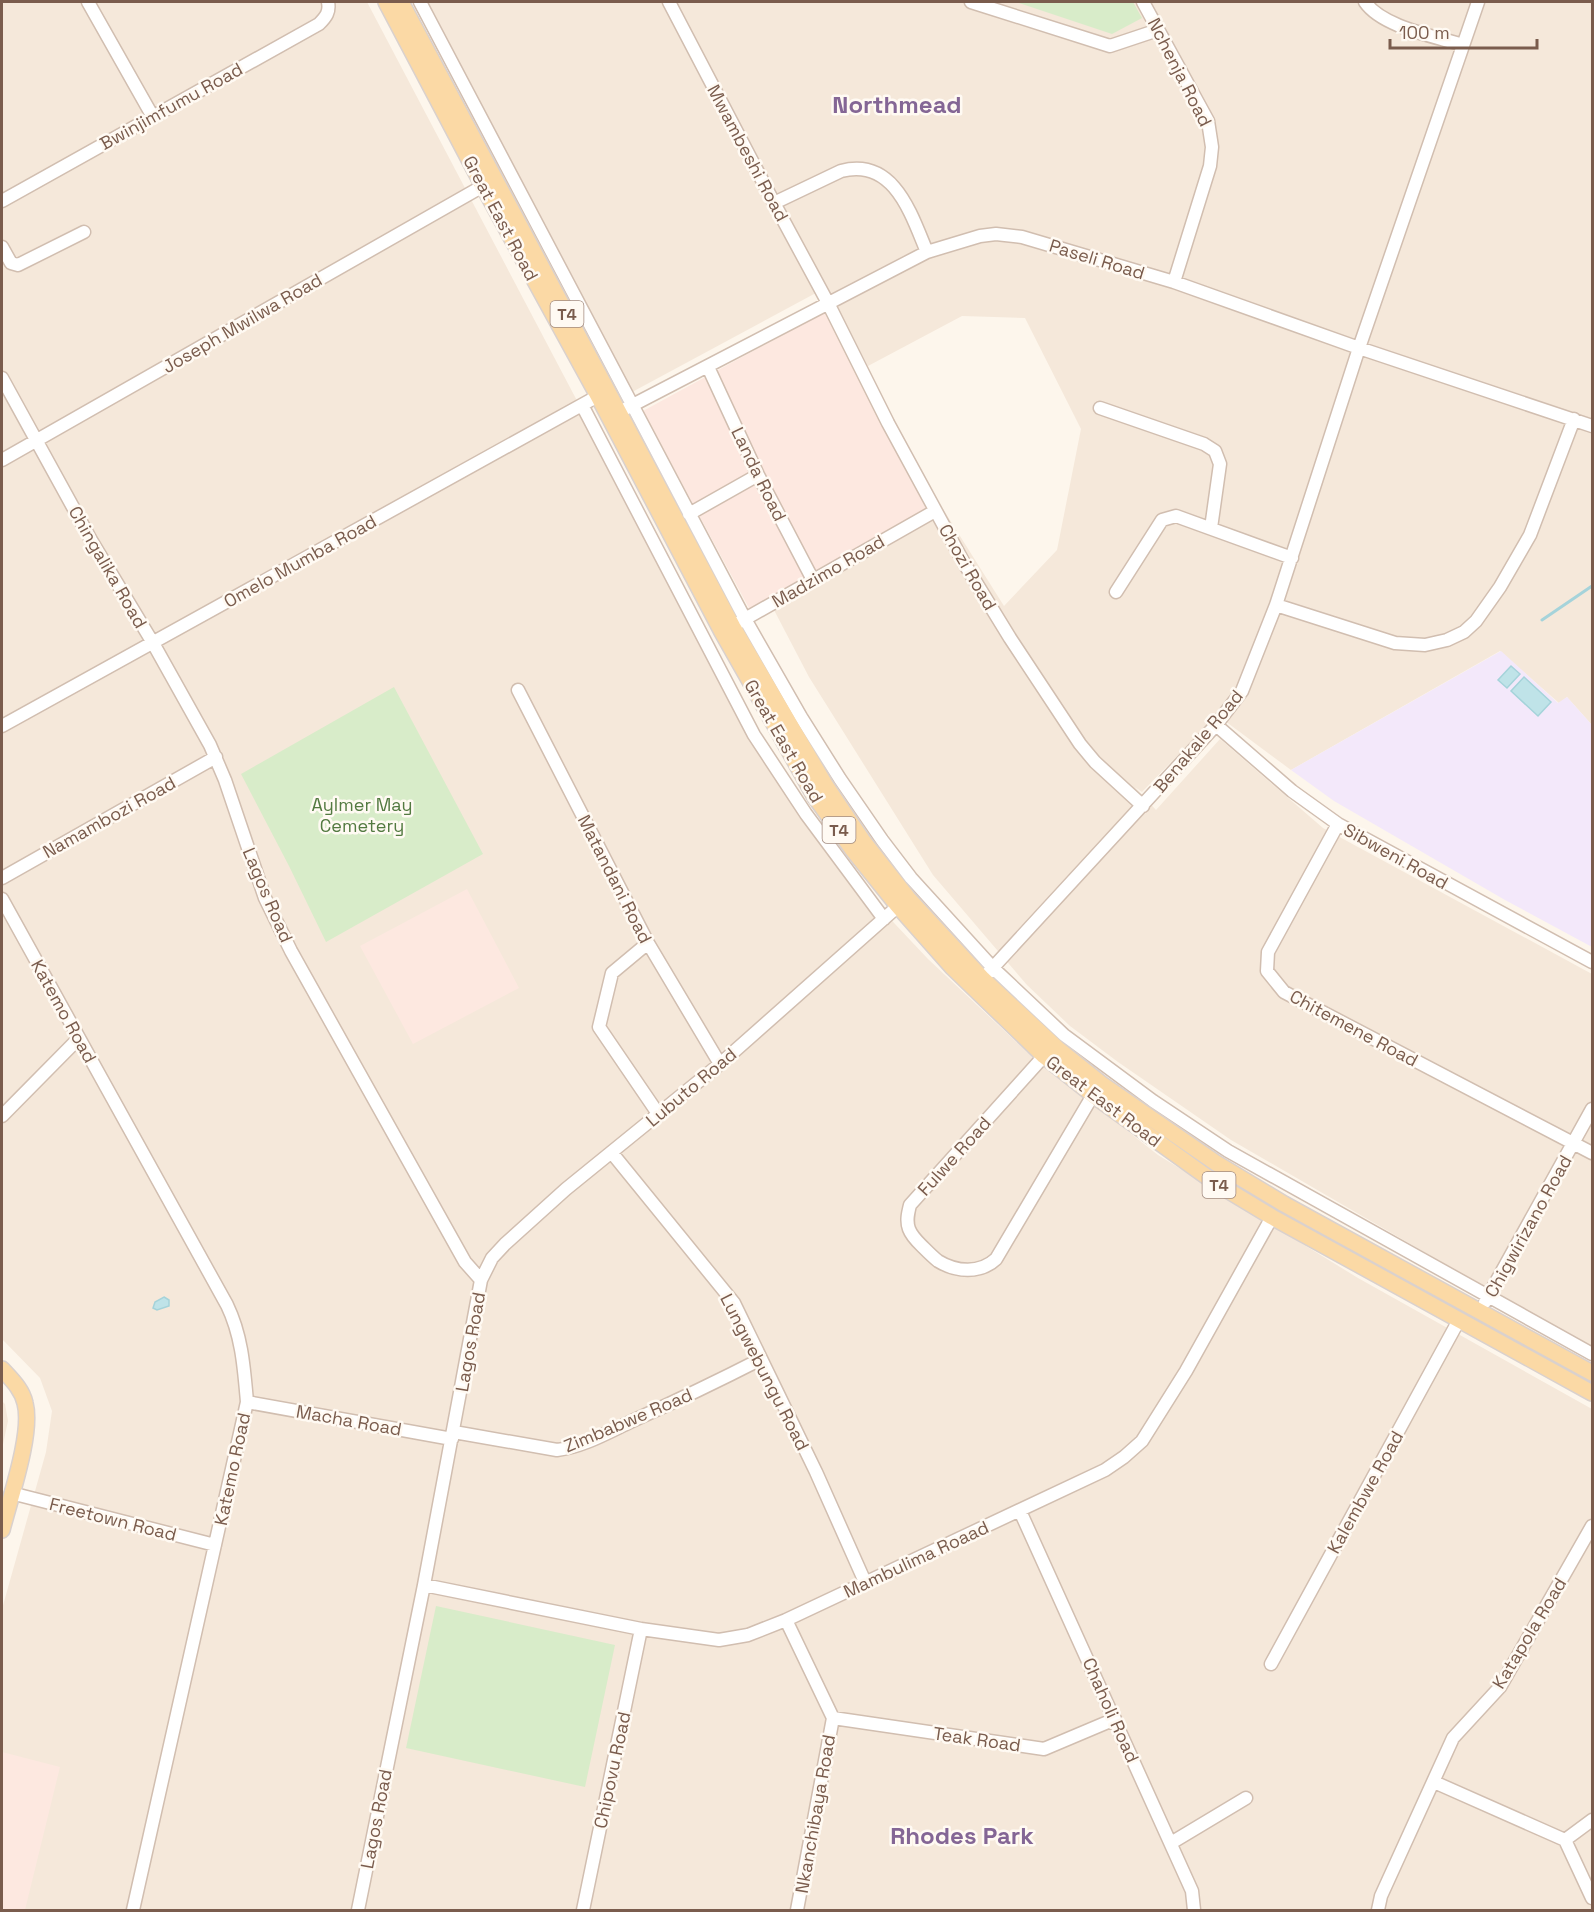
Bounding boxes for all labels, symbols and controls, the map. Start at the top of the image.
scale bar [1390,12,1537,50]
street label: Nchenja Road [1143,14,1217,130]
text: 100 m [1399,21,1450,44]
street label: Bwinjimfumu Road [95,57,247,155]
street label: Mwambeshi Road [702,81,794,225]
district label: Northmead [832,89,962,120]
street label: Great East Road [458,151,544,285]
street label: Paseli Road [1046,234,1148,284]
street label: Joseph Mwilwa Road [158,268,326,378]
road number: T4 [550,301,584,327]
street label: Landa Road [726,423,792,525]
street label: Chingalika Road [64,502,152,632]
street label: Omelo Mumba Road [220,509,380,613]
street label: Chozi Road [934,520,1002,614]
street label: Madzimo Road [767,529,889,613]
street label: Great East Road [739,675,829,807]
street label: Benakale Road [1148,685,1248,797]
street label: Namambozi Road [38,771,180,863]
park label: Aylmer May Cemetery [311,793,413,837]
street label: Matandani Road [573,811,657,947]
road number: T4 [822,817,856,843]
street label: Sibweni Road [1340,818,1452,894]
street label: Lagos Road [238,844,298,946]
street label: Katemo Road [26,955,102,1067]
street label: Chitemene Road [1286,984,1422,1072]
street label: Lubuto Road [641,1042,741,1132]
street label: Great East Road [1042,1050,1166,1152]
street label: Fulwe Road [912,1112,996,1200]
street label: Chigwirizano Road [1479,1151,1577,1301]
road number: T4 [1202,1172,1236,1198]
street label: Lagos Road [450,1290,490,1394]
street label: Lungwebungu Road [715,1290,815,1454]
street label: Zimbabwe Road [560,1383,696,1457]
street label: Macha Road [294,1399,404,1441]
street label: Katemo Road [209,1410,255,1528]
street label: Kalembwe Road [1322,1427,1408,1557]
street label: Freetown Road [47,1492,179,1546]
street label: Mambulima Roaad [840,1515,992,1603]
street label: Katapola Road [1487,1573,1571,1693]
street label: Chaholi Road [1078,1654,1144,1766]
street label: Chipovu Road [588,1709,636,1831]
street label: Teak Road [932,1721,1022,1757]
street label: Nkanchibaya Road [790,1733,840,1895]
street label: Lagos Road [355,1767,397,1871]
district label: Rhodes Park [890,1820,1034,1851]

